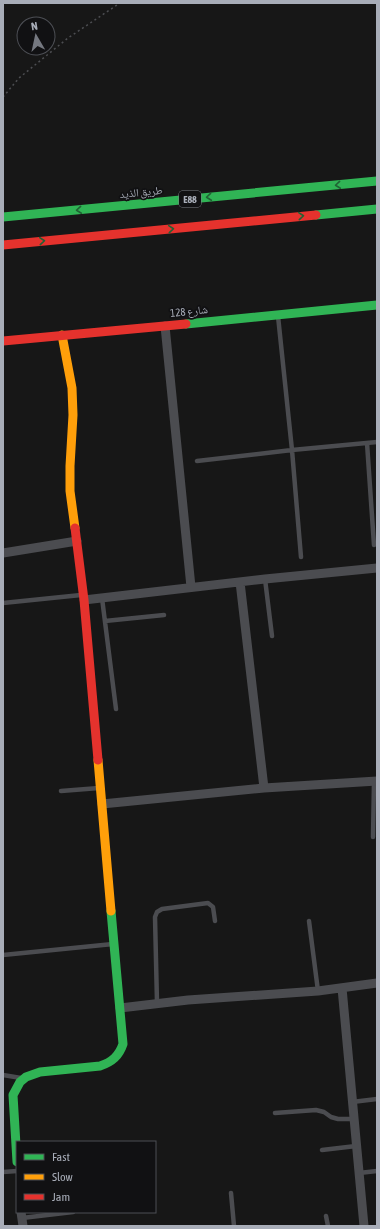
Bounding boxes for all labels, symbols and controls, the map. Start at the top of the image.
north arrow [16,16,56,56]
text: N [30,20,39,33]
one-way arrow [335,180,341,189]
street label: طريق الذيد [119,184,163,201]
road number: E88 [179,191,201,207]
one-way arrow [206,193,212,202]
one-way arrow [76,205,82,214]
one-way arrow [298,212,304,221]
one-way arrow [168,224,174,233]
one-way arrow [39,237,45,246]
street label: شارع 128 [170,303,209,320]
legend [16,1141,156,1213]
text: Fast [52,1150,70,1164]
text: Slow [52,1170,73,1184]
text: Jam [52,1190,70,1204]

